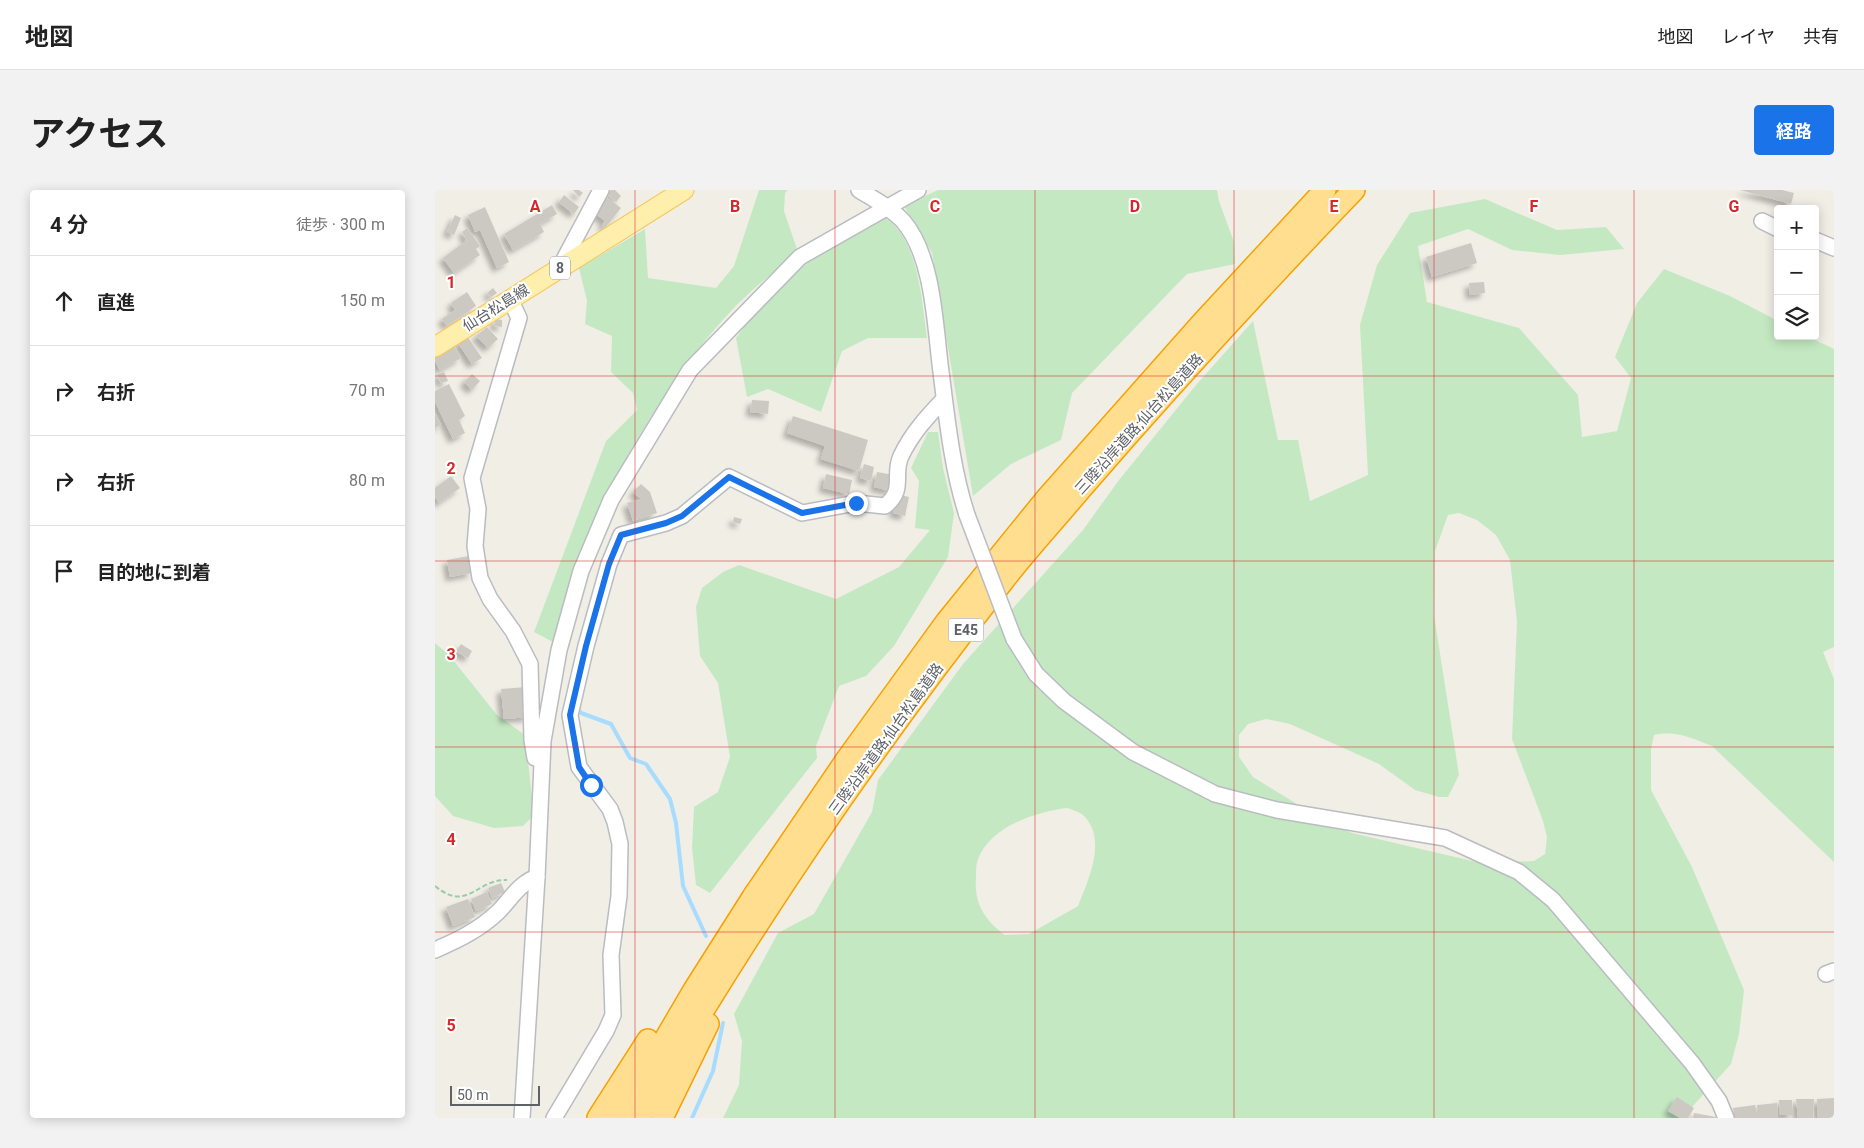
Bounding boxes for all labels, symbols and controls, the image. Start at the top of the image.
text: 地図 [25,23,73,51]
text: 地図 [1658,26,1694,47]
text: レイヤ [1722,26,1775,47]
text: 共有 [1803,26,1839,47]
button: 経路 [1754,105,1834,155]
text: アクセス [30,114,168,155]
text: A [530,197,541,216]
text: B [730,197,740,216]
text: C [930,197,940,216]
text: D [1130,197,1140,216]
text: E [1330,197,1339,216]
text: F [1530,197,1539,216]
text: G [1729,197,1740,216]
map controls [1774,205,1819,340]
button: + [1774,205,1819,250]
text: 4 分 [50,213,88,237]
text: 徒歩 · 300 m [296,215,385,234]
button: − [1774,250,1819,295]
road number: 8 [550,256,570,280]
text: 1 [446,273,456,292]
street label: 仙台松島線 [459,280,533,336]
icon: ahead [50,287,78,315]
text: 直進 [97,291,135,314]
text: 150 m [340,291,385,310]
button: layers [1774,295,1819,340]
street label: 三陸沿岸道路;仙台松島道路 [1071,350,1207,498]
icon: right [50,377,78,405]
text: 右折 [97,381,135,404]
text: 70 m [349,381,385,400]
text: 2 [446,459,456,478]
icon: right [50,467,78,495]
text: 右折 [97,471,135,494]
text: 80 m [349,471,385,490]
route end [845,492,868,515]
icon: arrive [50,557,78,585]
text: 目的地に到着 [97,561,211,584]
road number: E45 [949,618,983,642]
text: 3 [446,645,456,664]
street label: 三陸沿岸道路;仙台松島道路 [825,660,947,818]
route start [580,774,603,797]
text: 4 [446,830,456,849]
text: 5 [446,1016,456,1035]
scale bar [450,1083,540,1106]
text: 50 m [457,1087,489,1103]

